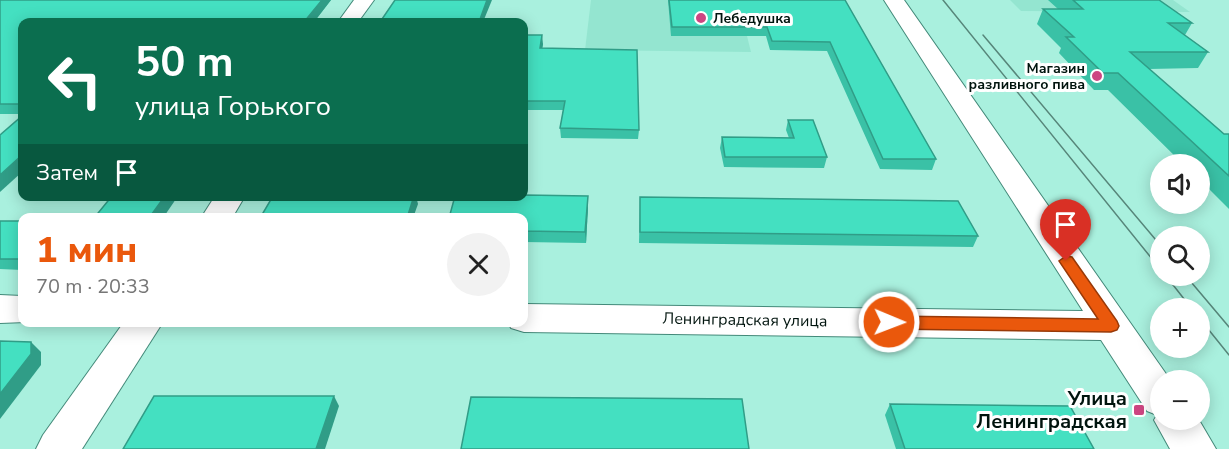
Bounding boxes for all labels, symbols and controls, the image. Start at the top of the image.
place label: Лебедушка [713,9,791,28]
marker: Лебедушка [694,11,708,25]
text: 50 m [135,34,234,91]
icon: left [36,42,114,120]
place label: Магазин разливного пива [969,59,1085,94]
marker: Магазин разливного пива [1090,69,1104,83]
text: улица Горького [135,88,331,125]
map controls [1150,154,1210,430]
button: sound [1150,154,1210,214]
icon: arrive [110,156,143,189]
text: Затем [36,158,98,188]
pin [1040,199,1091,261]
icon: arrive [1049,208,1082,241]
text: 1 мин [36,226,137,275]
button: search [1150,226,1210,286]
button: close [447,233,510,296]
text: 70 m · 20:33 [36,273,150,300]
position arrow [857,290,921,354]
button: + [1150,298,1210,358]
street label: Ленинградская улица [662,308,828,332]
button: − [1150,370,1210,430]
place label: Улица Ленинградская [976,385,1127,435]
marker: Улица Ленинградская [1132,403,1146,417]

